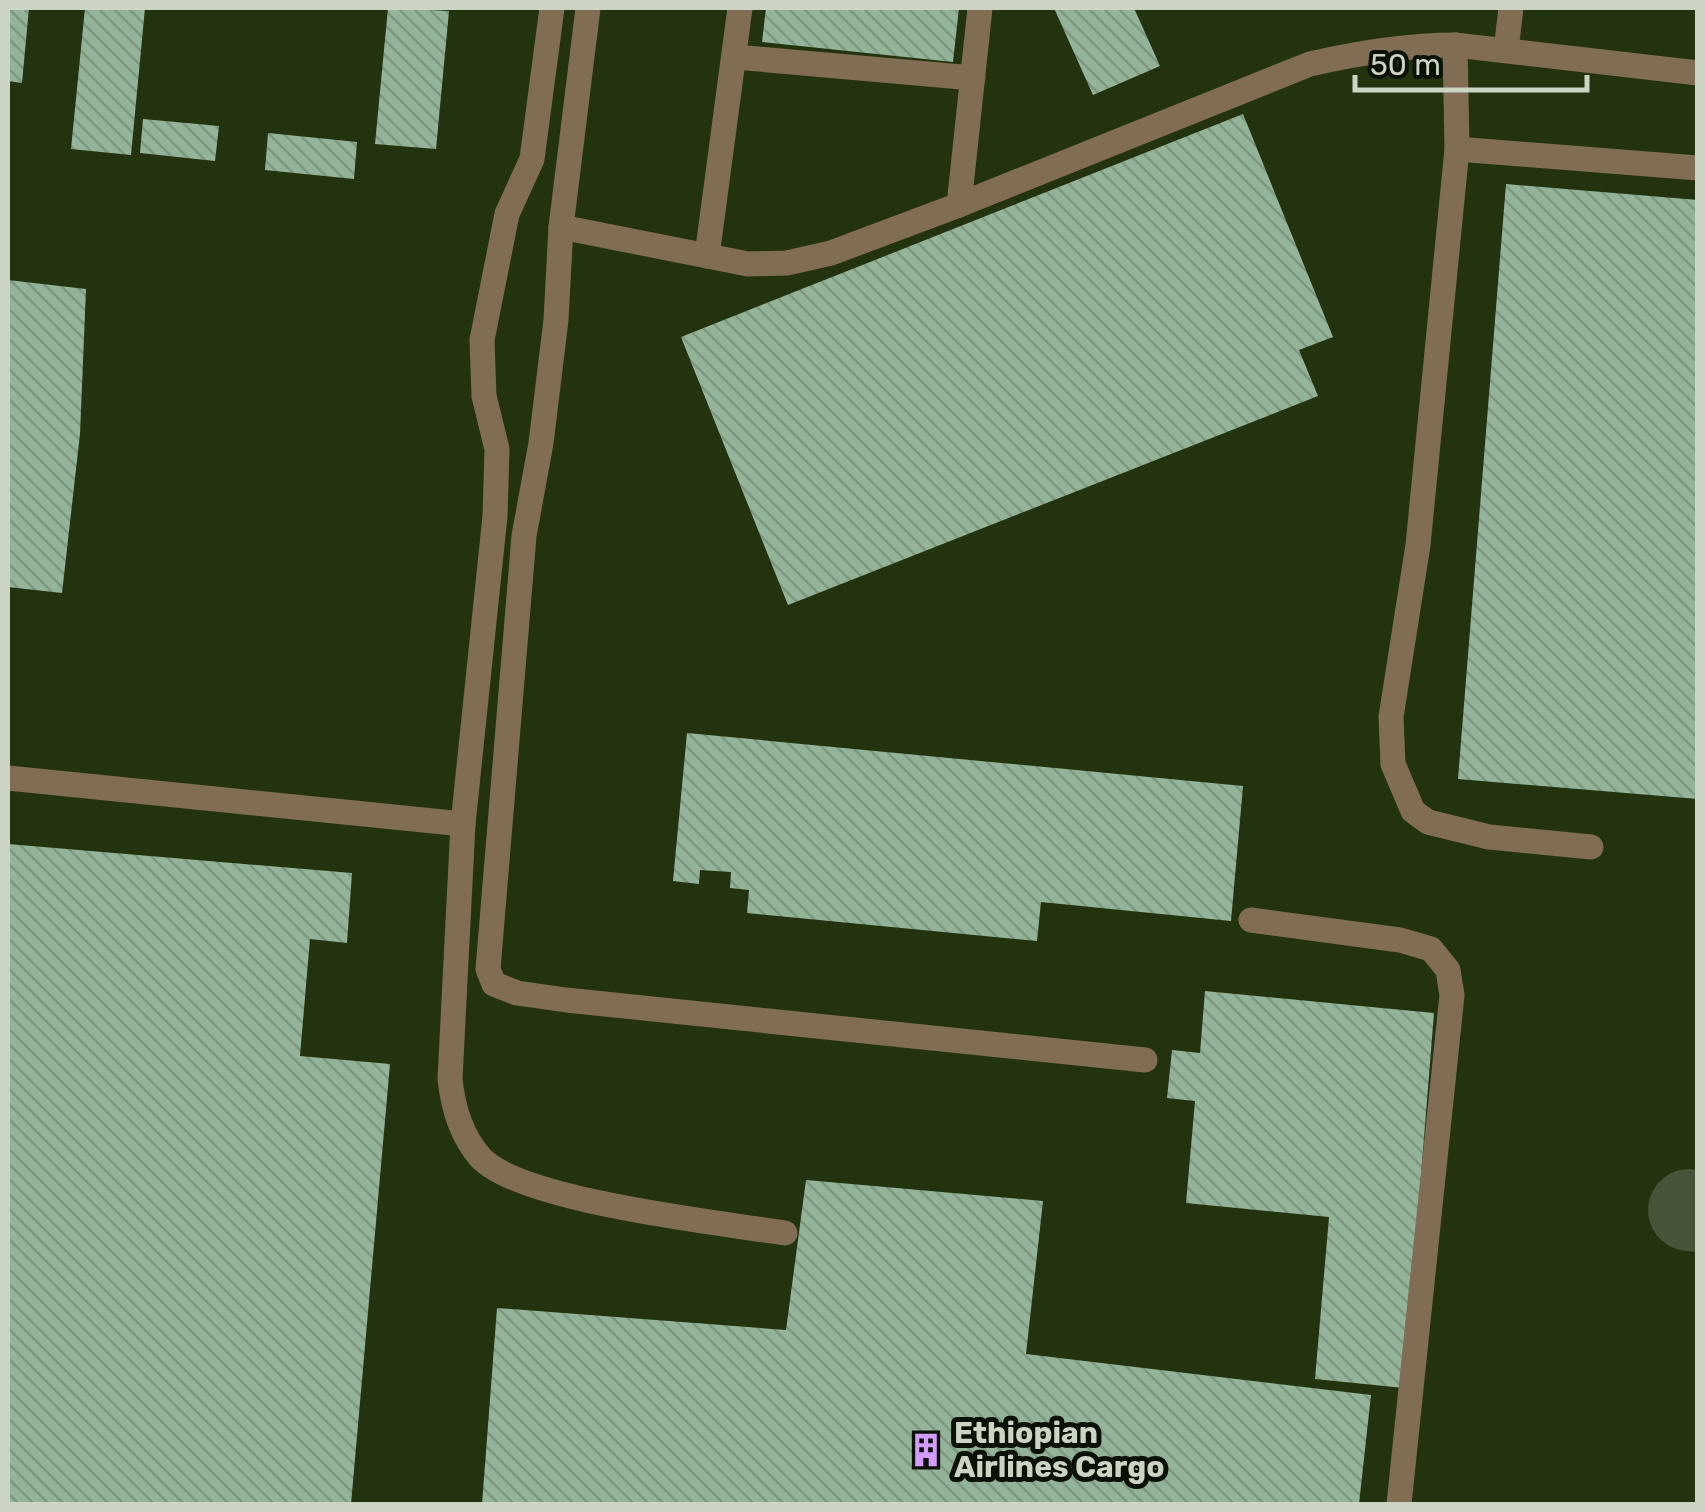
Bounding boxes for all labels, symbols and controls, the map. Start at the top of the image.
scale bar [1355,30,1588,92]
text: 50 m [1370,47,1441,83]
place label: Ethiopian Airlines Cargo [954,1415,1165,1485]
building icon: Ethiopian Airlines Cargo [907,1431,945,1469]

